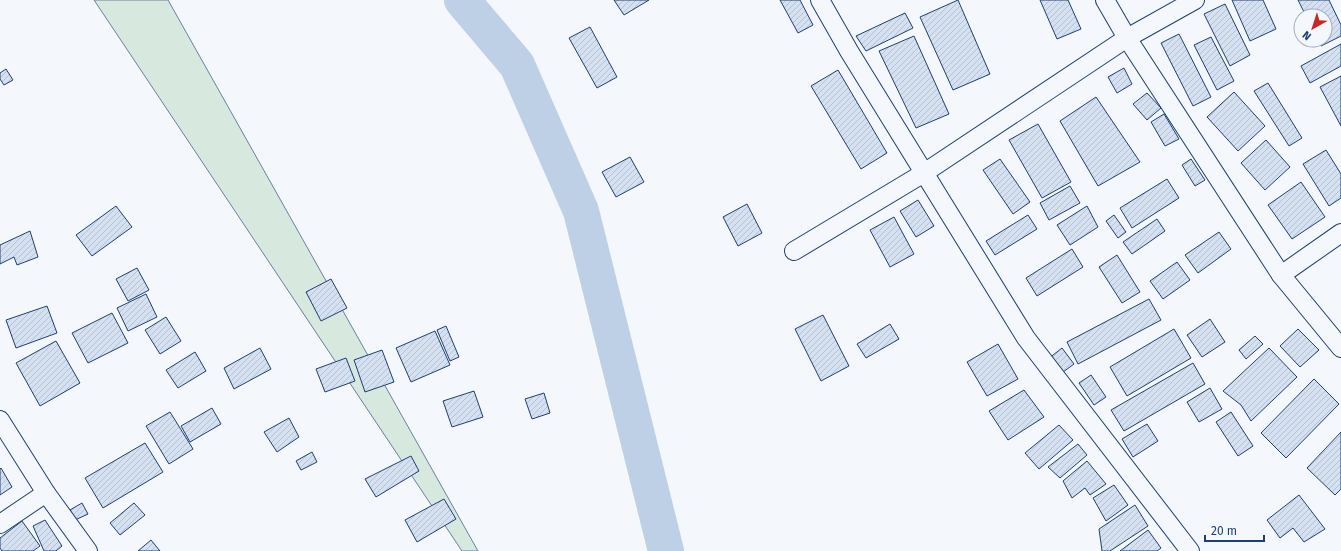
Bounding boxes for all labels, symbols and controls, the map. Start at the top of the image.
north arrow [1293,8,1333,48]
text: N [1300,28,1314,43]
scale bar [1205,517,1264,543]
text: 20 m [1211,524,1237,538]

